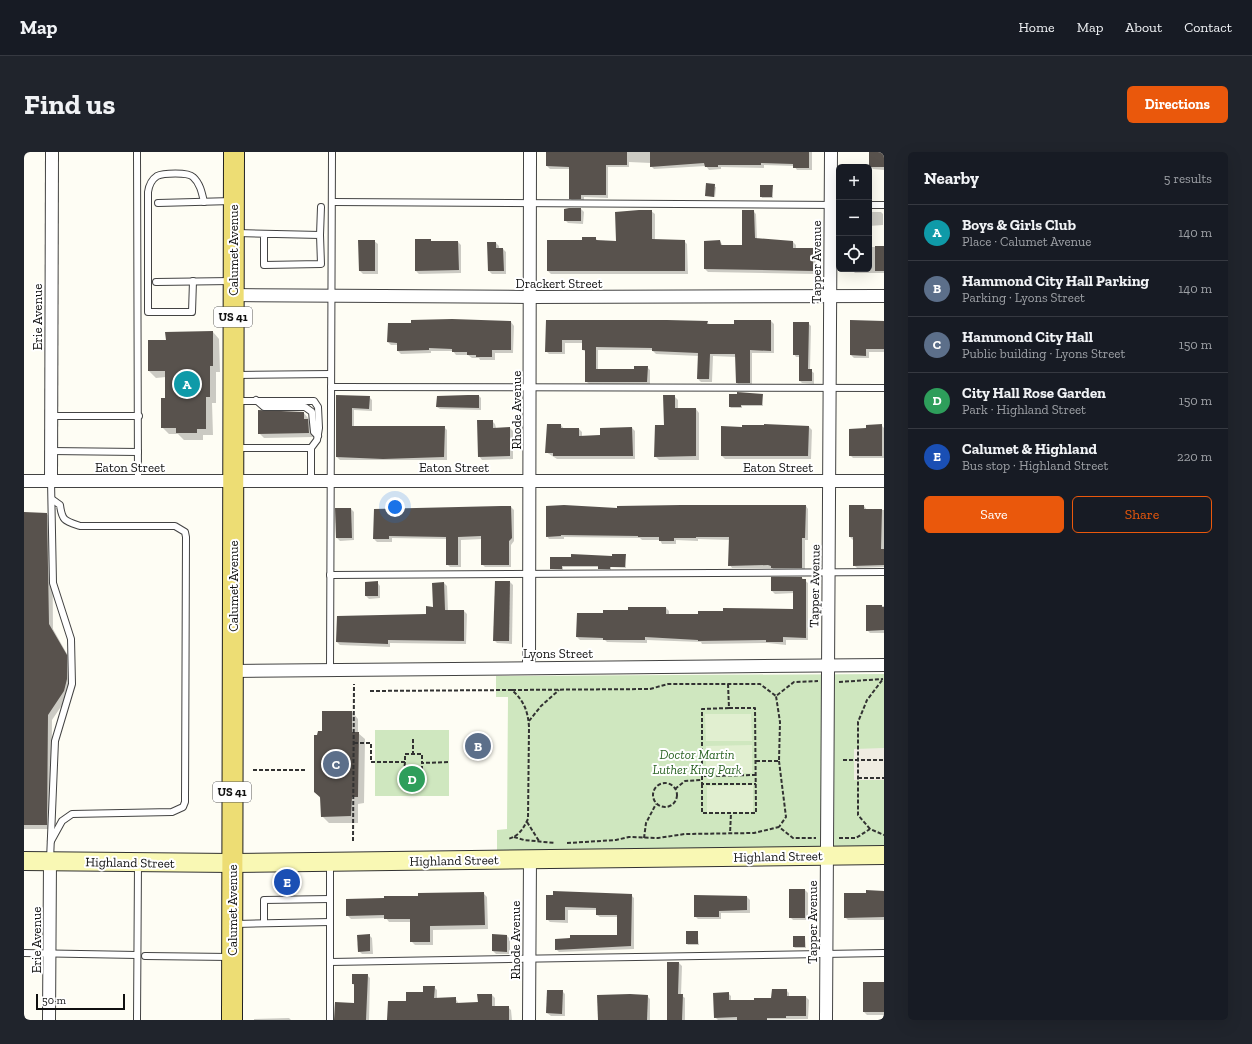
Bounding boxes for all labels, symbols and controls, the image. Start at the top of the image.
text: Map [20,16,57,39]
text: Home [1019,19,1055,36]
text: Map [1077,19,1103,36]
text: About [1125,19,1162,36]
text: Contact [1184,19,1232,36]
button: Directions [1127,86,1228,123]
text: Find us [24,88,115,121]
map controls [836,164,872,272]
button: + [836,164,872,200]
text: Nearby [924,168,979,188]
text: 5 results [1164,171,1212,186]
button: − [836,200,872,236]
street label: Calumet Avenue [226,204,241,296]
text: Boys & Girls Club [962,216,1076,234]
street label: Tapper Avenue [809,220,824,304]
text: A [933,225,941,240]
text: 140 m [1178,225,1212,240]
text: Place · Calumet Avenue [962,234,1091,249]
button: locate [836,236,872,272]
text: Hammond City Hall Parking [962,272,1149,290]
street label: Drackert Street [515,276,603,291]
text: B [933,281,941,296]
text: 140 m [1178,281,1212,296]
street label: Erie Avenue [30,284,45,350]
text: Parking · Lyons Street [962,290,1085,305]
road number: US 41 [214,307,252,327]
text: Hammond City Hall [962,328,1093,346]
text: C [933,337,941,352]
text: 150 m [1179,337,1212,352]
text: Public building · Lyons Street [962,346,1125,361]
pin: A [174,369,200,399]
street label: Rhode Avenue [509,371,524,449]
text: City Hall Rose Garden [962,384,1106,402]
text: D [932,393,942,408]
text: 150 m [1179,393,1212,408]
text: Park · Highland Street [962,402,1086,417]
text: Calumet & Highland [962,440,1097,458]
text: E [933,449,941,464]
text: 220 m [1177,449,1212,464]
text: Bus stop · Highland Street [962,458,1108,473]
street label: Eaton Street [95,460,165,475]
street label: Eaton Street [419,460,489,475]
street label: Eaton Street [743,460,813,475]
button: Save [924,496,1064,533]
button: Share [1072,496,1212,533]
your location [385,497,405,517]
street label: Calumet Avenue [226,540,241,632]
street label: Tapper Avenue [806,544,823,628]
street label: Lyons Street [523,646,593,661]
pin: B [465,731,491,761]
park label: Doctor Martin Luther King Park [652,747,742,777]
pin: C [323,749,349,779]
pin: D [399,764,425,794]
road number: US 41 [213,782,251,802]
street label: Highland Street [733,848,823,865]
street label: Highland Street [409,852,499,869]
street label: Highland Street [85,854,175,871]
street label: Calumet Avenue [225,864,240,956]
pin: E [274,867,300,897]
street label: Tapper Avenue [805,880,820,964]
street label: Rhode Avenue [508,901,523,979]
street label: Erie Avenue [29,907,44,973]
scale bar [36,992,125,1011]
text: 50 m [42,994,66,1007]

